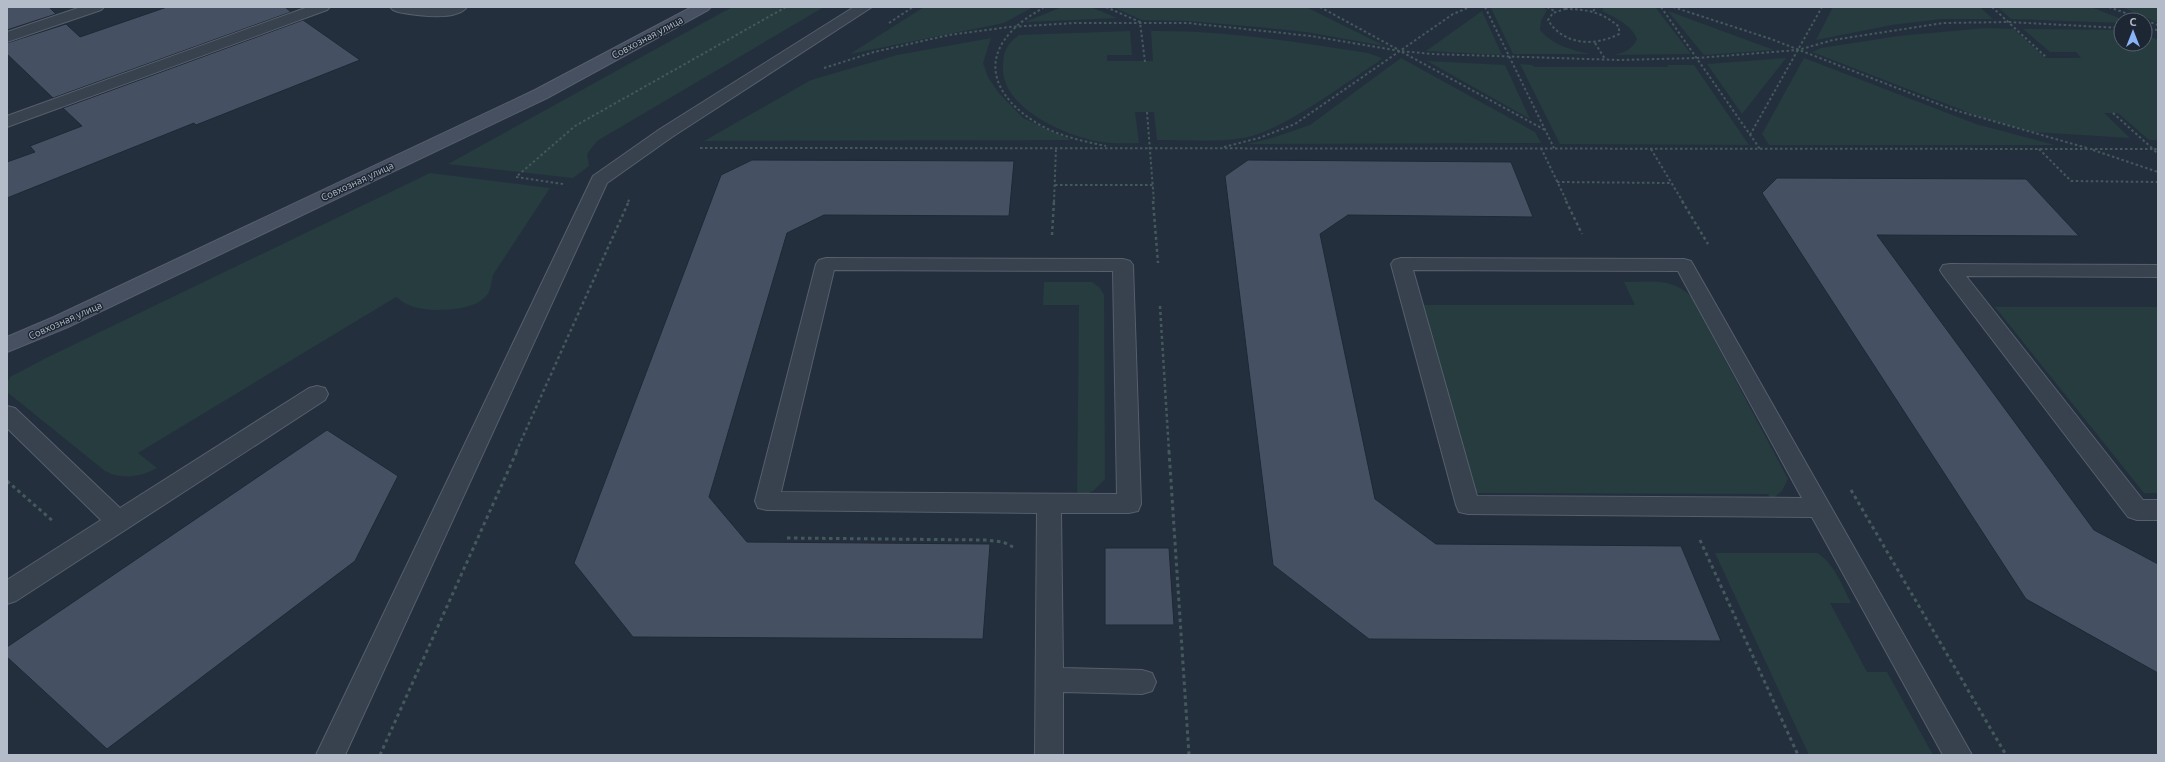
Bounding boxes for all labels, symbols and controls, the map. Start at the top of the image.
north arrow [2113,12,2153,52]
street label: Совхозная улица [610,14,685,61]
text: С [2129,16,2137,28]
street label: Совхозная улица [319,160,395,203]
street label: Совхозная улица [27,299,104,342]

